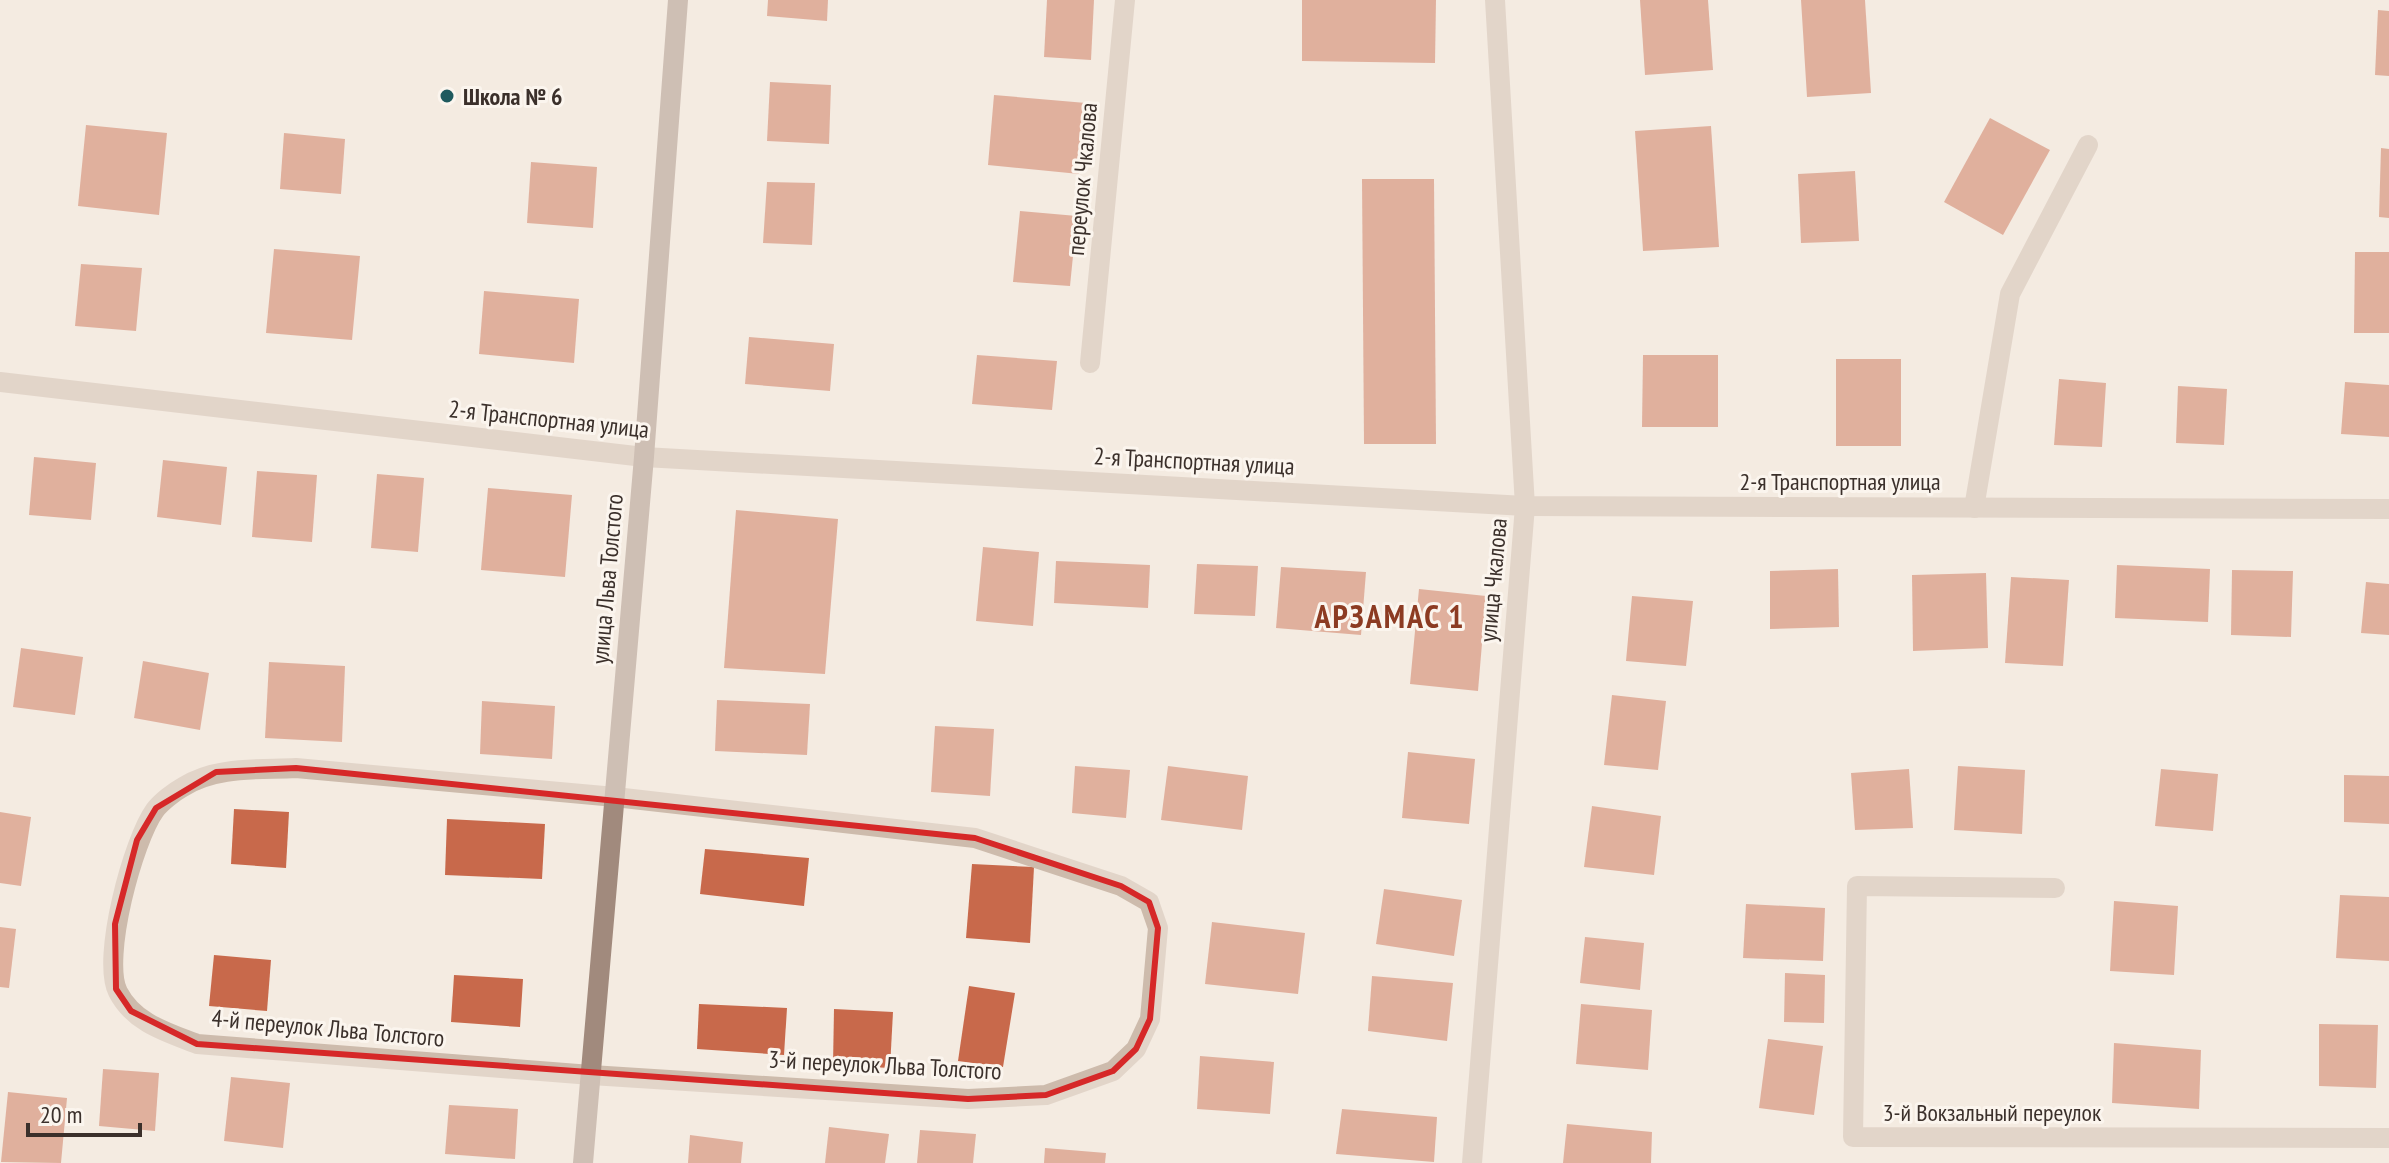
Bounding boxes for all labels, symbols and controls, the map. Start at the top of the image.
place label: Школа № 6 [463,81,562,112]
marker: Школа № 6 [438,87,456,105]
street label: переулок Чкалова [1060,101,1104,257]
street label: 2-я Транспортная улица [447,393,651,445]
street label: 2-я Транспортная улица [1093,440,1295,482]
street label: 2-я Транспортная улица [1739,466,1941,497]
street label: улица Льва Толстого [584,493,630,665]
street label: улица Чкалова [1472,517,1514,643]
district label: АРЗАМАС 1 [1313,595,1466,637]
street label: 4-й переулок Льва Толстого [210,1002,446,1054]
street label: 3-й переулок Льва Толстого [768,1043,1002,1087]
scale bar [28,1087,140,1137]
street label: 3-й Вокзальный переулок [1883,1097,2102,1128]
text: 20 m [40,1099,82,1130]

